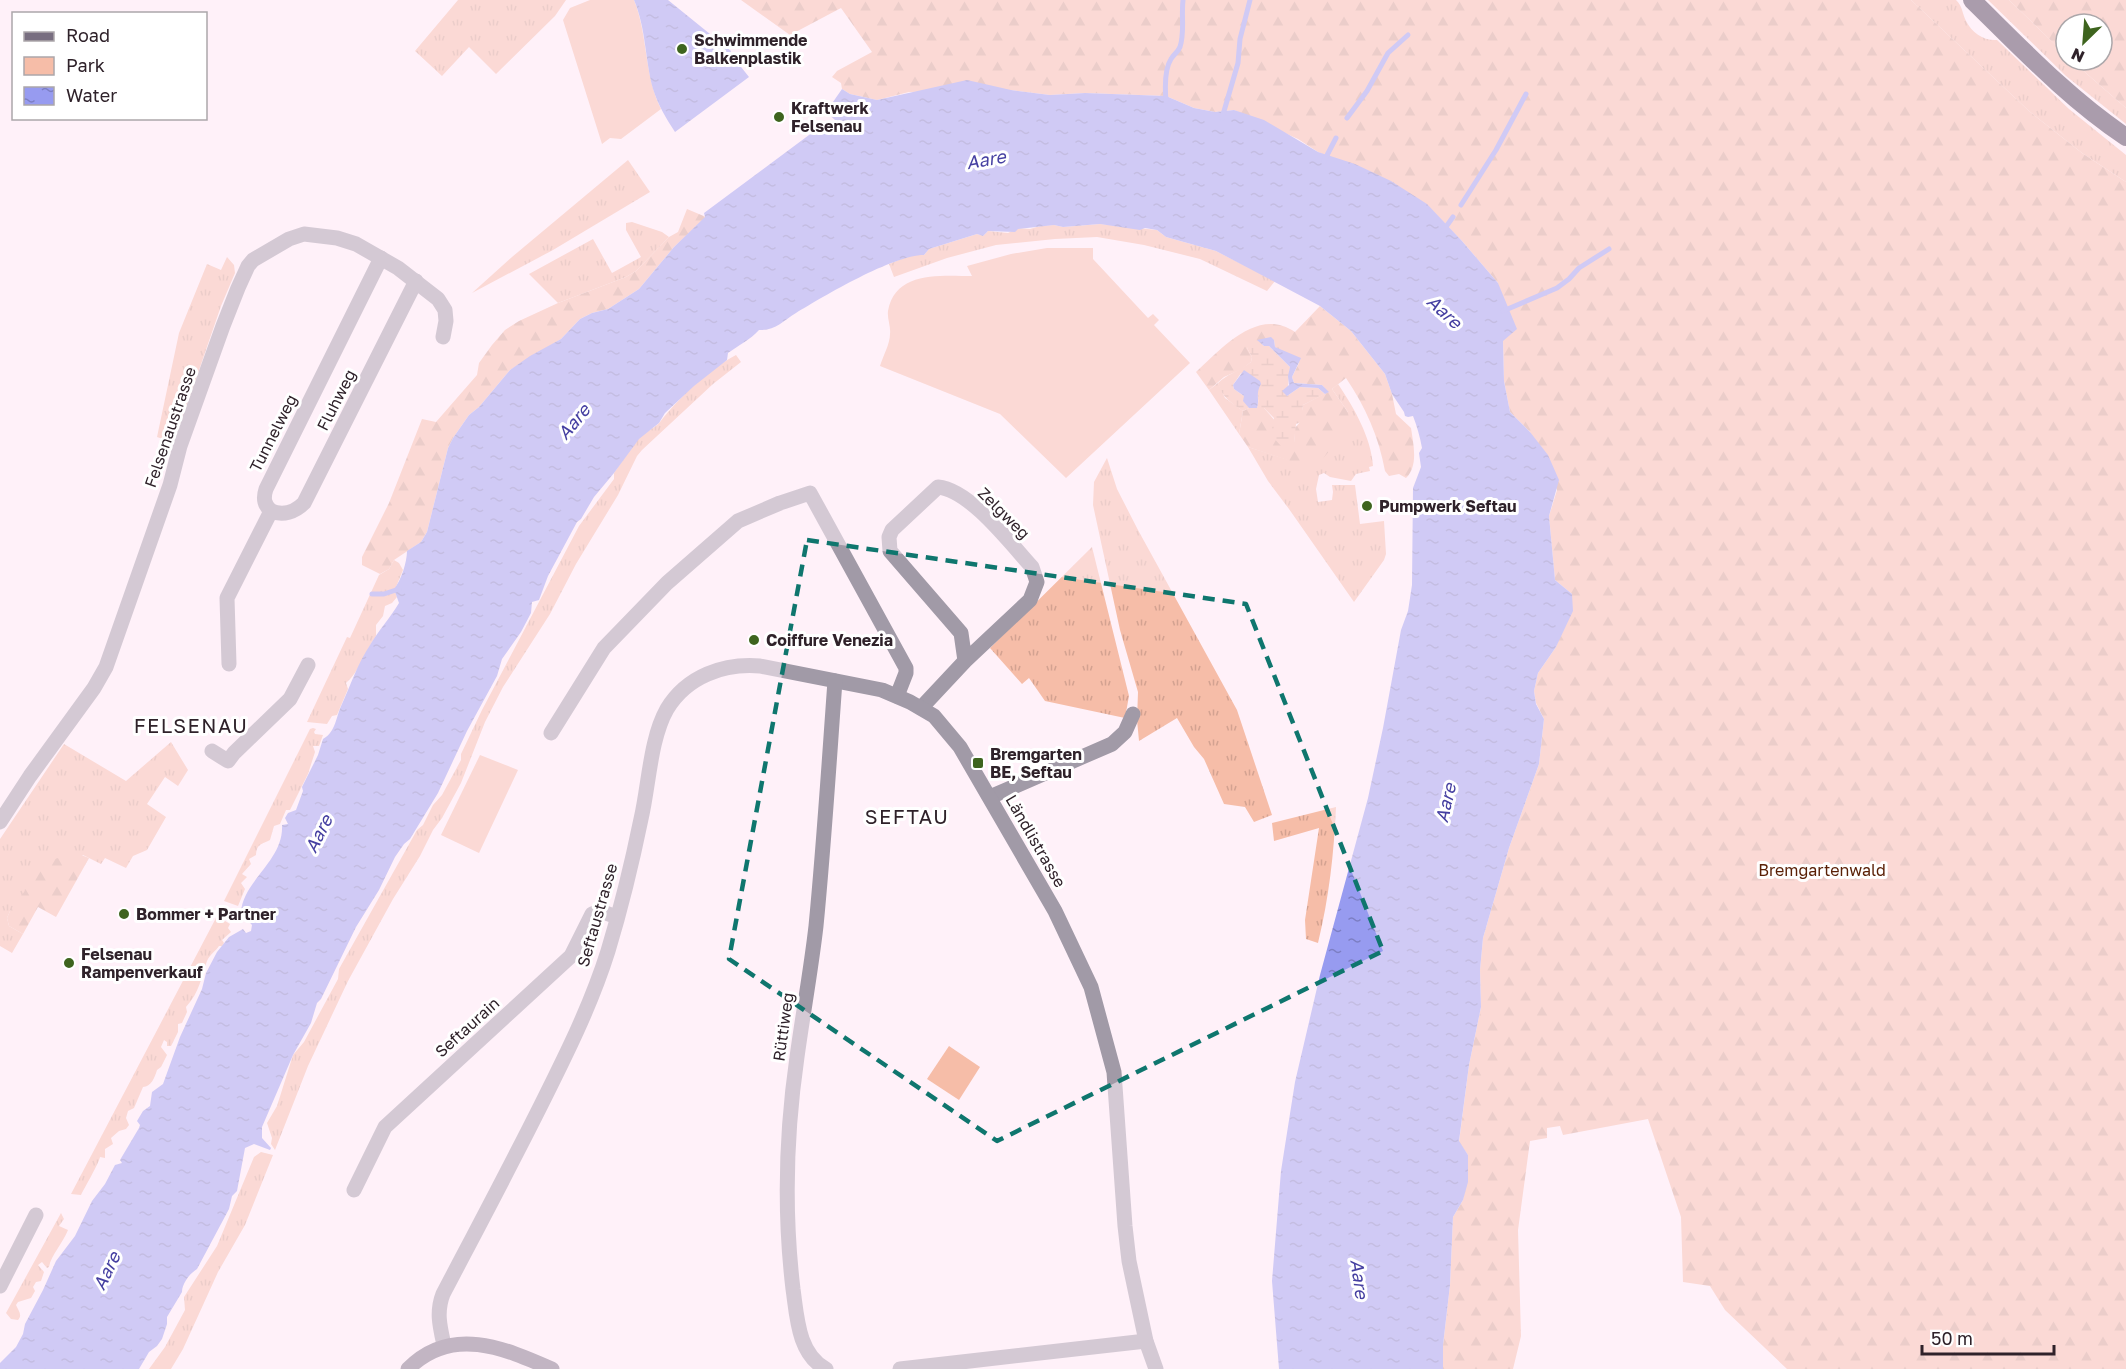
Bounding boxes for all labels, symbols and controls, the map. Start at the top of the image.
legend [12,12,207,120]
north arrow [2054,12,2114,72]
text: Road [66,24,110,46]
place label: Schwimmende Balkenplastik [694,30,808,68]
marker: Schwimmende Balkenplastik [675,42,689,56]
text: N [2068,44,2087,67]
text: Park [66,54,105,76]
text: Water [66,84,117,106]
place label: Kraftwerk Felsenau [791,98,869,136]
marker: Kraftwerk Felsenau [772,110,786,124]
water label: Aare [964,144,1009,173]
water label: Aare [1423,290,1468,334]
street label: Felsenaustrasse [140,364,200,490]
street label: Fluhweg [312,366,360,434]
street label: Tunnelweg [245,391,301,475]
water label: Aare [552,398,595,444]
street label: Zelgweg [974,483,1034,543]
place label: Pumpwerk Seftau [1379,496,1517,516]
marker: Pumpwerk Seftau [1360,499,1374,513]
place label: Coiffure Venezia [766,630,893,650]
marker: Coiffure Venezia [747,633,761,647]
district label: FELSENAU [134,713,248,737]
place label: Bremgarten BE, Seftau [990,744,1082,782]
marker: Bremgarten BE, Seftau [971,756,985,770]
water label: Aare [1430,780,1461,825]
street label: Ländlistrasse [1001,791,1071,891]
district label: SEFTAU [865,804,949,828]
water label: Aare [299,810,338,856]
park label: Bremgartenwald [1758,860,1886,880]
street label: Seftaustrasse [573,861,621,969]
place label: Bommer + Partner [136,904,276,924]
marker: Bommer + Partner [117,907,131,921]
place label: Felsenau Rampenverkauf [81,944,203,982]
marker: Felsenau Rampenverkauf [62,956,76,970]
street label: Rüttiweg [768,991,798,1063]
street label: Seftaurain [431,993,503,1061]
water label: Aare [88,1247,125,1293]
water label: Aare [1346,1258,1374,1301]
scale bar [1922,1318,2054,1356]
text: 50 m [1931,1327,1973,1349]

